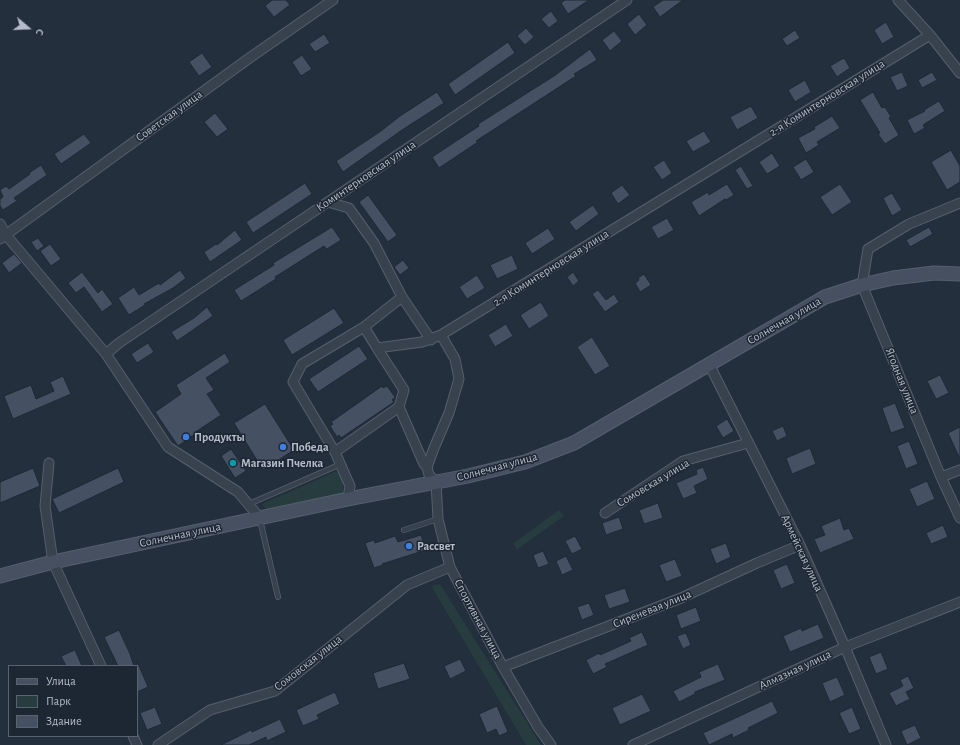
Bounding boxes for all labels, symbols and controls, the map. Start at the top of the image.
north arrow [8,8,48,48]
text: С [34,27,46,37]
street label: 2-я Коминтерновская улица [767,56,887,140]
street label: Советская улица [133,87,205,145]
street label: Коминтерновская улица [313,137,419,215]
street label: 2-я Коминтерновская улица [491,226,611,310]
street label: Солнечная улица [744,294,824,348]
street label: Ягодная улица [882,346,922,416]
place label: Продукты [194,430,245,444]
marker: Продукты [181,432,191,442]
place label: Победа [291,440,329,454]
marker: Победа [278,442,288,452]
street label: Солнечная улица [455,449,539,485]
place label: Магазин Пчелка [241,456,323,470]
street label: Сомовская улица [614,456,692,510]
marker: Магазин Пчелка [228,458,238,468]
street label: Армейская улица [778,512,826,594]
street label: Солнечная улица [138,519,222,551]
place label: Рассвет [417,539,455,553]
marker: Рассвет [404,541,414,551]
street label: Спортивная улица [451,577,505,661]
street label: Сиреневая улица [611,587,693,631]
street label: Сомовская улица [271,632,345,694]
street label: Алмазная улица [757,647,833,693]
legend [8,665,138,737]
text: Улица [46,675,76,687]
text: Парк [46,695,71,707]
text: Здание [46,715,82,727]

